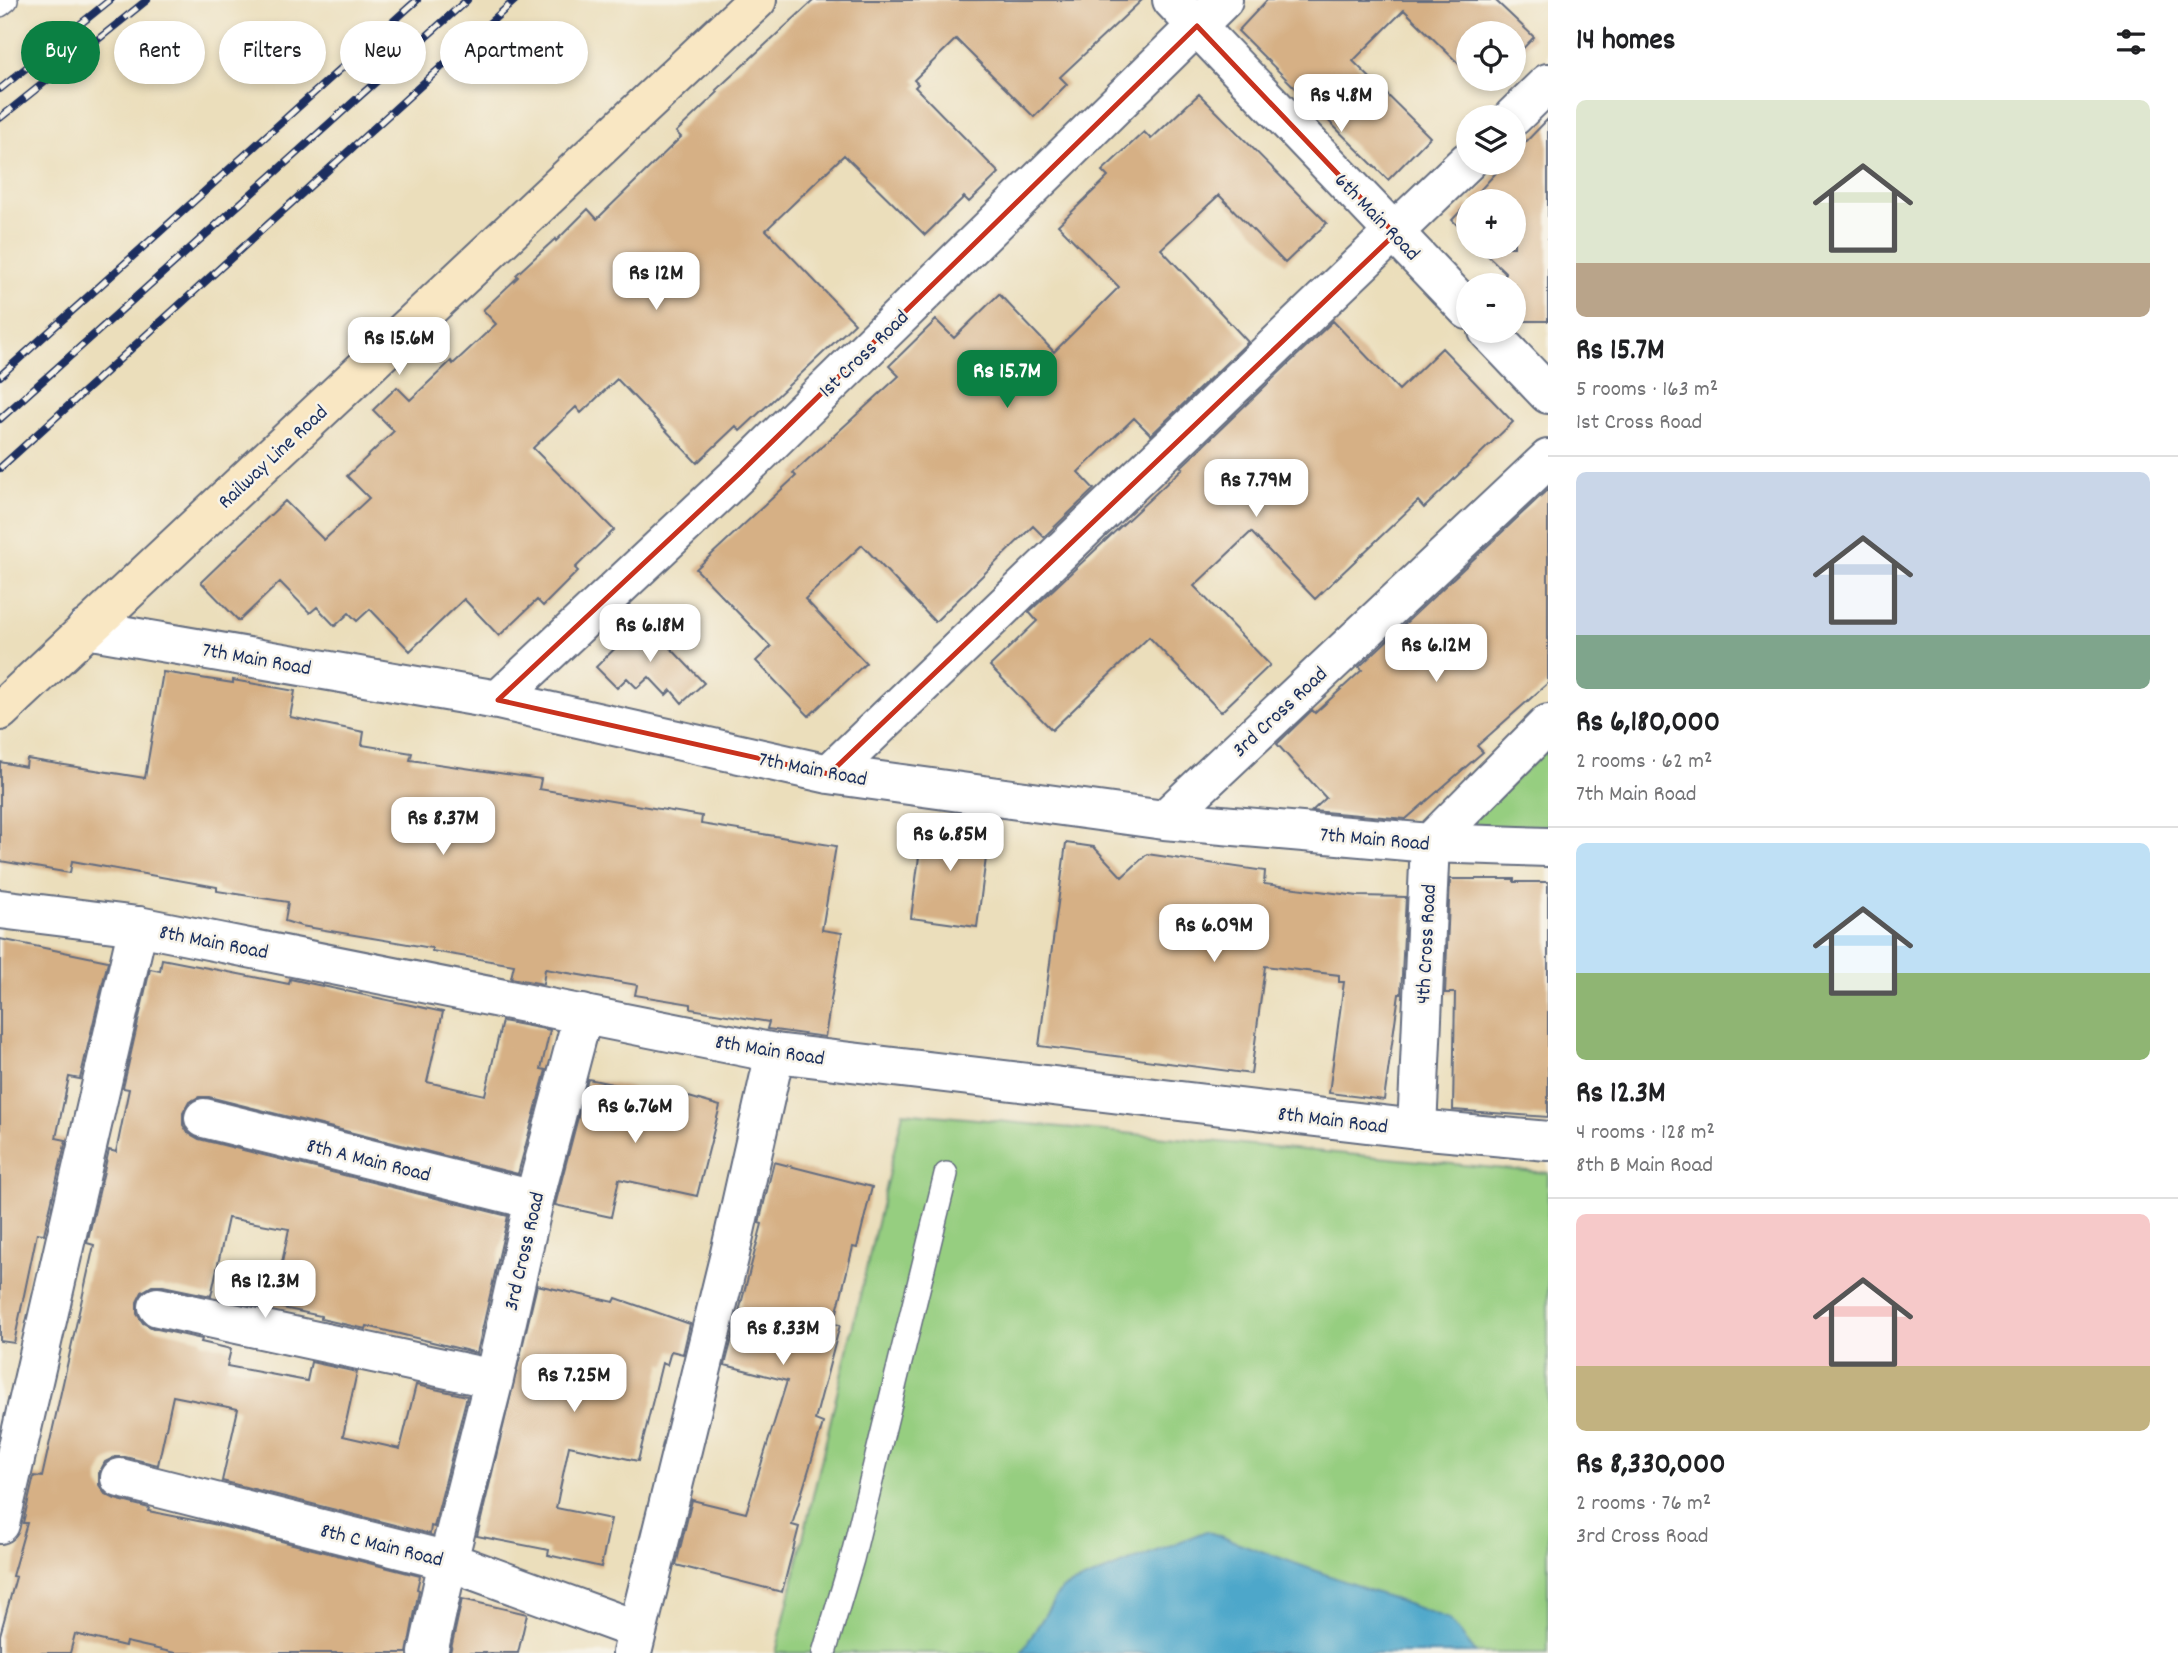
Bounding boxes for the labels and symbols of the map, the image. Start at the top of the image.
pin: Rs 4.8M [1276,74,1406,134]
street label: 6th Main Road [1326,167,1426,269]
pin: Rs 12M [599,252,713,312]
street label: 1st Cross Road [813,304,917,406]
pin: Rs 15.6M [327,318,471,377]
pin: Rs 15.7M [935,350,1079,410]
street label: Railway Line Road [212,399,336,517]
pin: Rs 7.79M [1184,460,1328,519]
pin: Rs 6.18M [578,604,722,664]
pin: Rs 6.12M [1364,624,1508,684]
street label: 7th Main Road [200,637,313,685]
street label: 3rd Cross Road [1227,661,1336,765]
street label: 7th Main Road [756,746,869,796]
pin: Rs 8.37M [371,798,515,857]
pin: Rs 6.85M [878,814,1022,873]
street label: 7th Main Road [1319,821,1431,861]
street label: 4th Cross Road [1410,883,1446,1005]
pin: Rs 6.09M [1142,904,1286,964]
street label: 8th Main Road [156,919,270,969]
street label: 8th Main Road [713,1029,826,1075]
pin: Rs 6.76M [563,1086,707,1145]
street label: 8th Main Road [1276,1100,1389,1144]
street label: 8th A Main Road [303,1132,433,1192]
street label: 3rd Cross Road [498,1189,554,1314]
pin: Rs 12.3M [193,1260,337,1320]
pin: Rs 8.33M [711,1308,855,1367]
pin: Rs 7.25M [502,1354,646,1414]
street label: 8th C Main Road [317,1517,446,1577]

